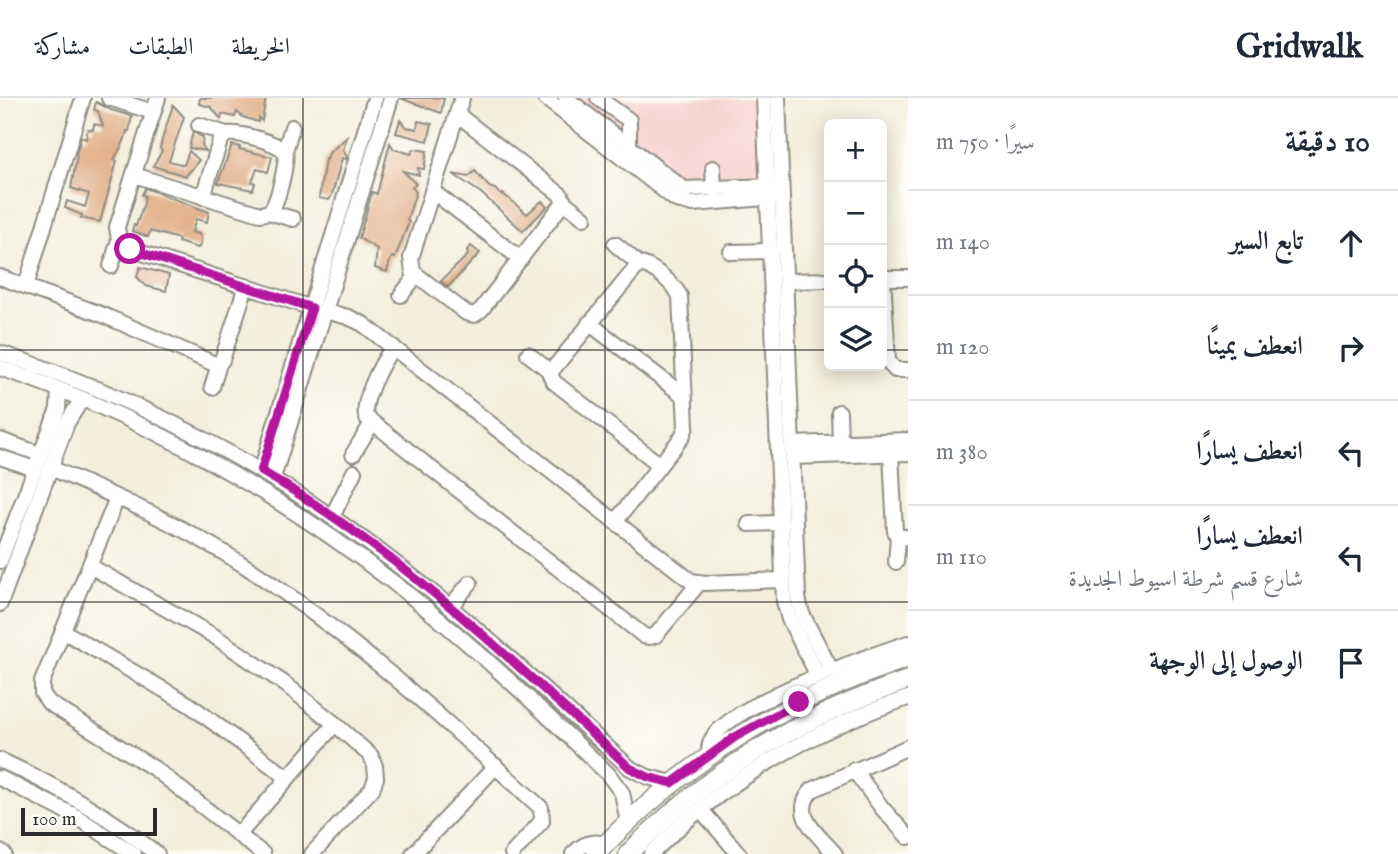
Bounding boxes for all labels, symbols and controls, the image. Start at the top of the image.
text: Gridwalk [1236,27,1363,69]
text: مشاركة [35,32,90,63]
text: الطبقات [128,32,194,63]
text: الخريطة [232,32,290,63]
map controls [824,119,887,371]
button: + [824,119,887,182]
text: 10 دقيقة [1285,124,1370,162]
text: سيرًا · 750 m [936,128,1035,157]
button: − [824,182,887,245]
icon: ahead [1332,224,1370,262]
text: تابع السير [1229,225,1303,258]
text: 140 m [936,228,990,257]
route start [114,233,145,264]
button: locate [824,245,887,308]
button: layers [824,308,887,371]
icon: right [1332,329,1370,367]
text: انعطف يمينًا [1207,330,1303,363]
text: 120 m [936,333,989,362]
icon: left [1332,434,1370,472]
text: انعطف يسارًا [1196,435,1303,468]
text: 380 m [936,438,988,467]
text: انعطف يسارًا [1196,520,1303,553]
icon: left [1332,539,1370,577]
text: 110 m [936,543,987,572]
text: شارع قسم شرطة اسيوط الجديدة [1068,565,1303,594]
icon: arrive [1332,644,1370,682]
text: الوصول إلى الوجهة [1149,645,1303,678]
route end [783,686,814,717]
scale bar [21,805,158,837]
text: 100 m [32,808,76,832]

